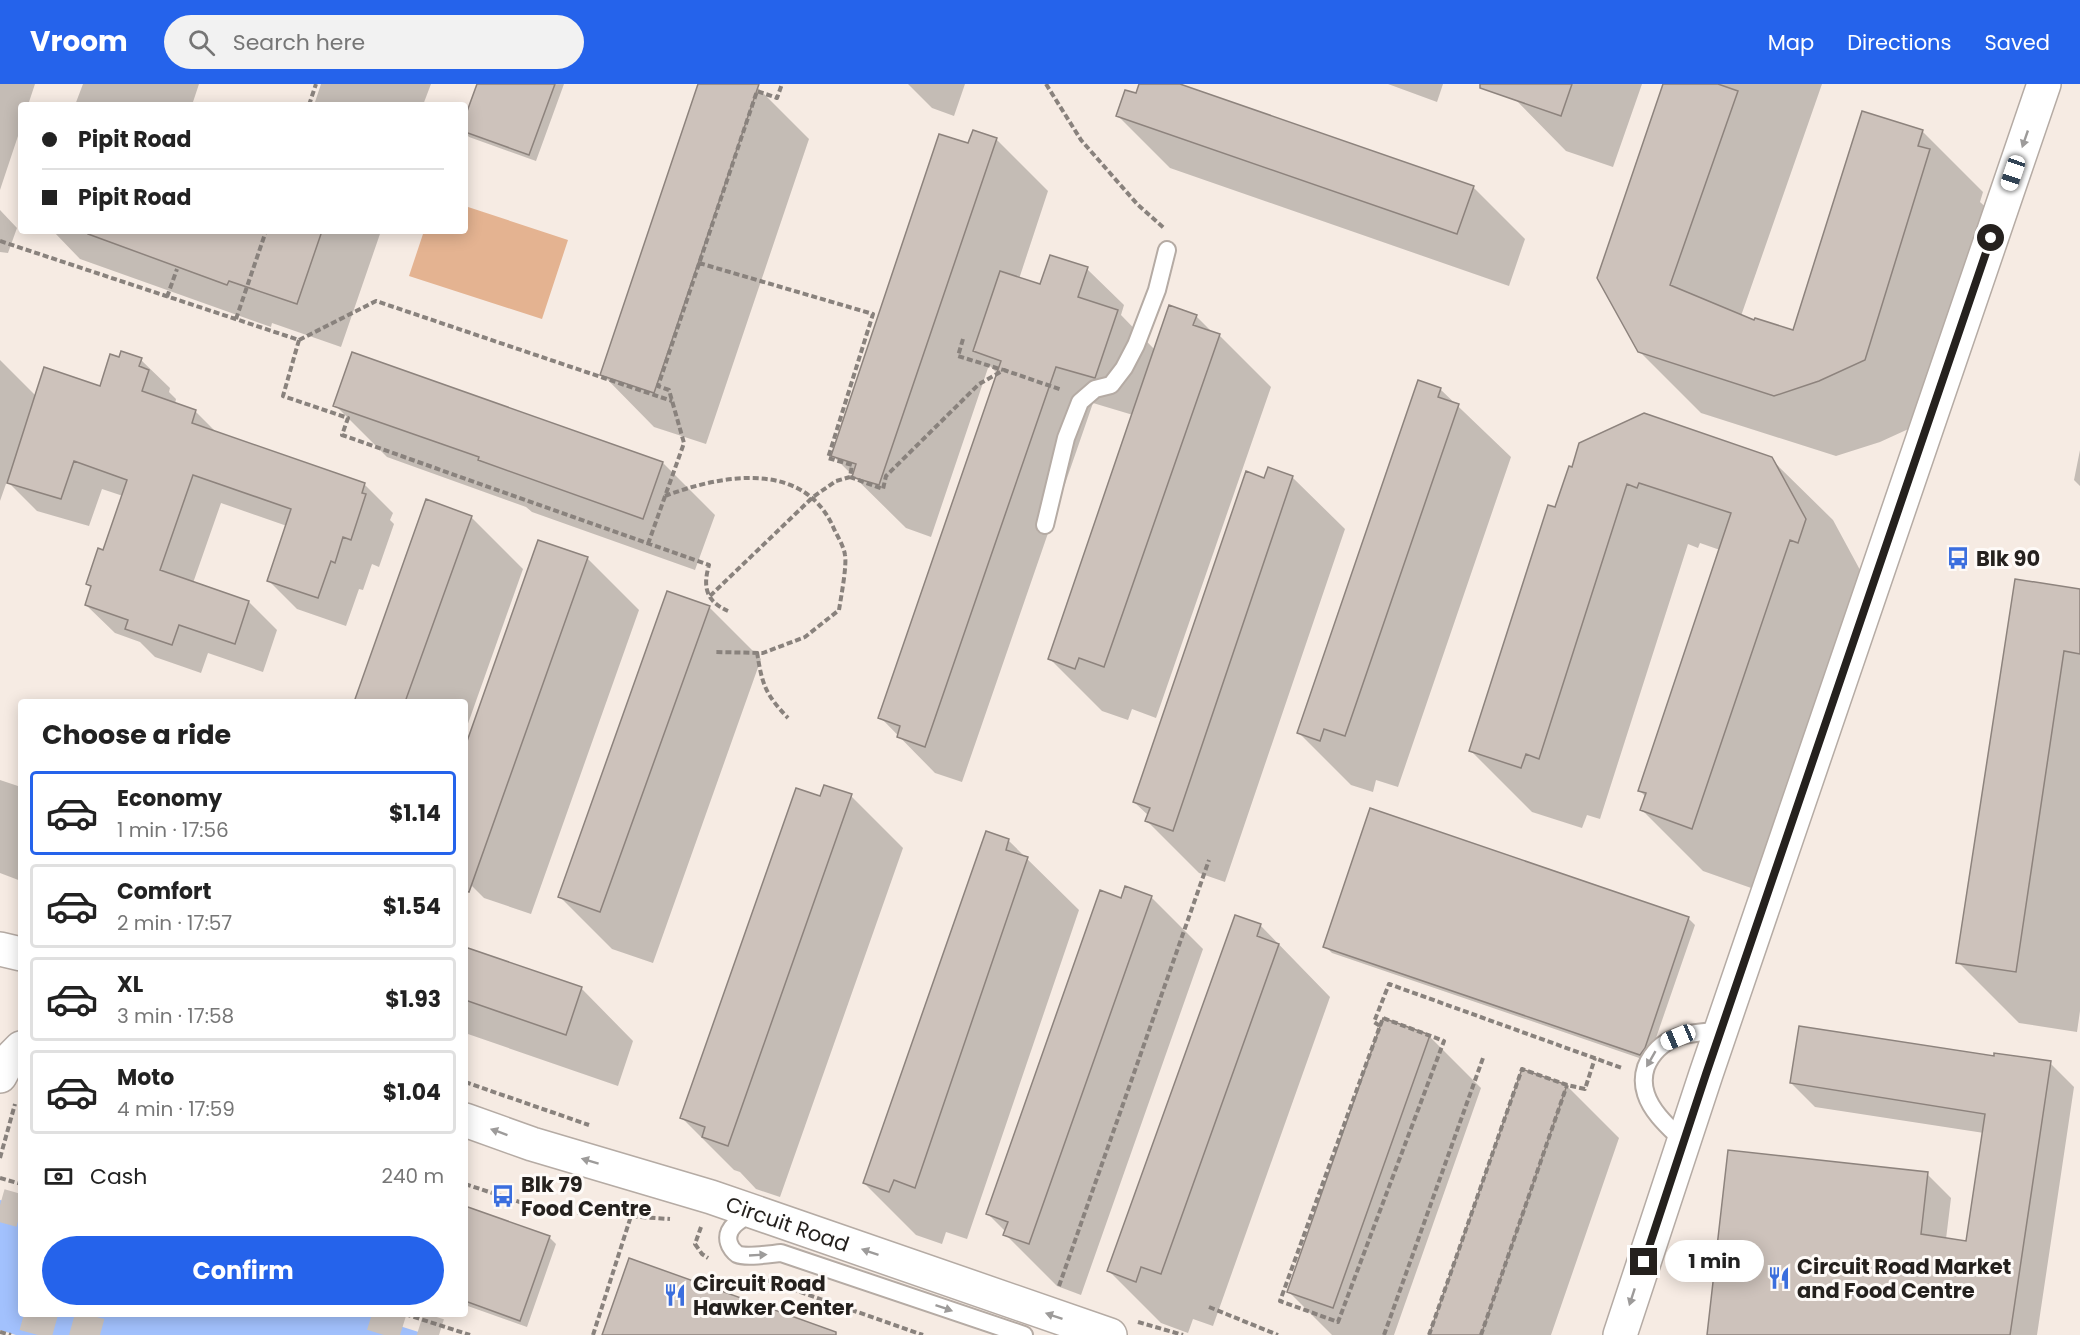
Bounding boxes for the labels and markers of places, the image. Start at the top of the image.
place label: Blk 90 [1976,544,2040,573]
bus stop icon: Blk 90 [1945,545,1971,571]
place label: Blk 79 Food Centre [521,1170,652,1223]
bus stop icon: Blk 79 Food Centre [490,1183,516,1209]
place label: Circuit Road Market and Food Centre [1797,1252,2011,1305]
restaurant icon: Circuit Road Market and Food Centre [1766,1265,1792,1291]
place label: Circuit Road Hawker Center [693,1269,854,1322]
restaurant icon: Circuit Road Hawker Center [662,1282,688,1308]

